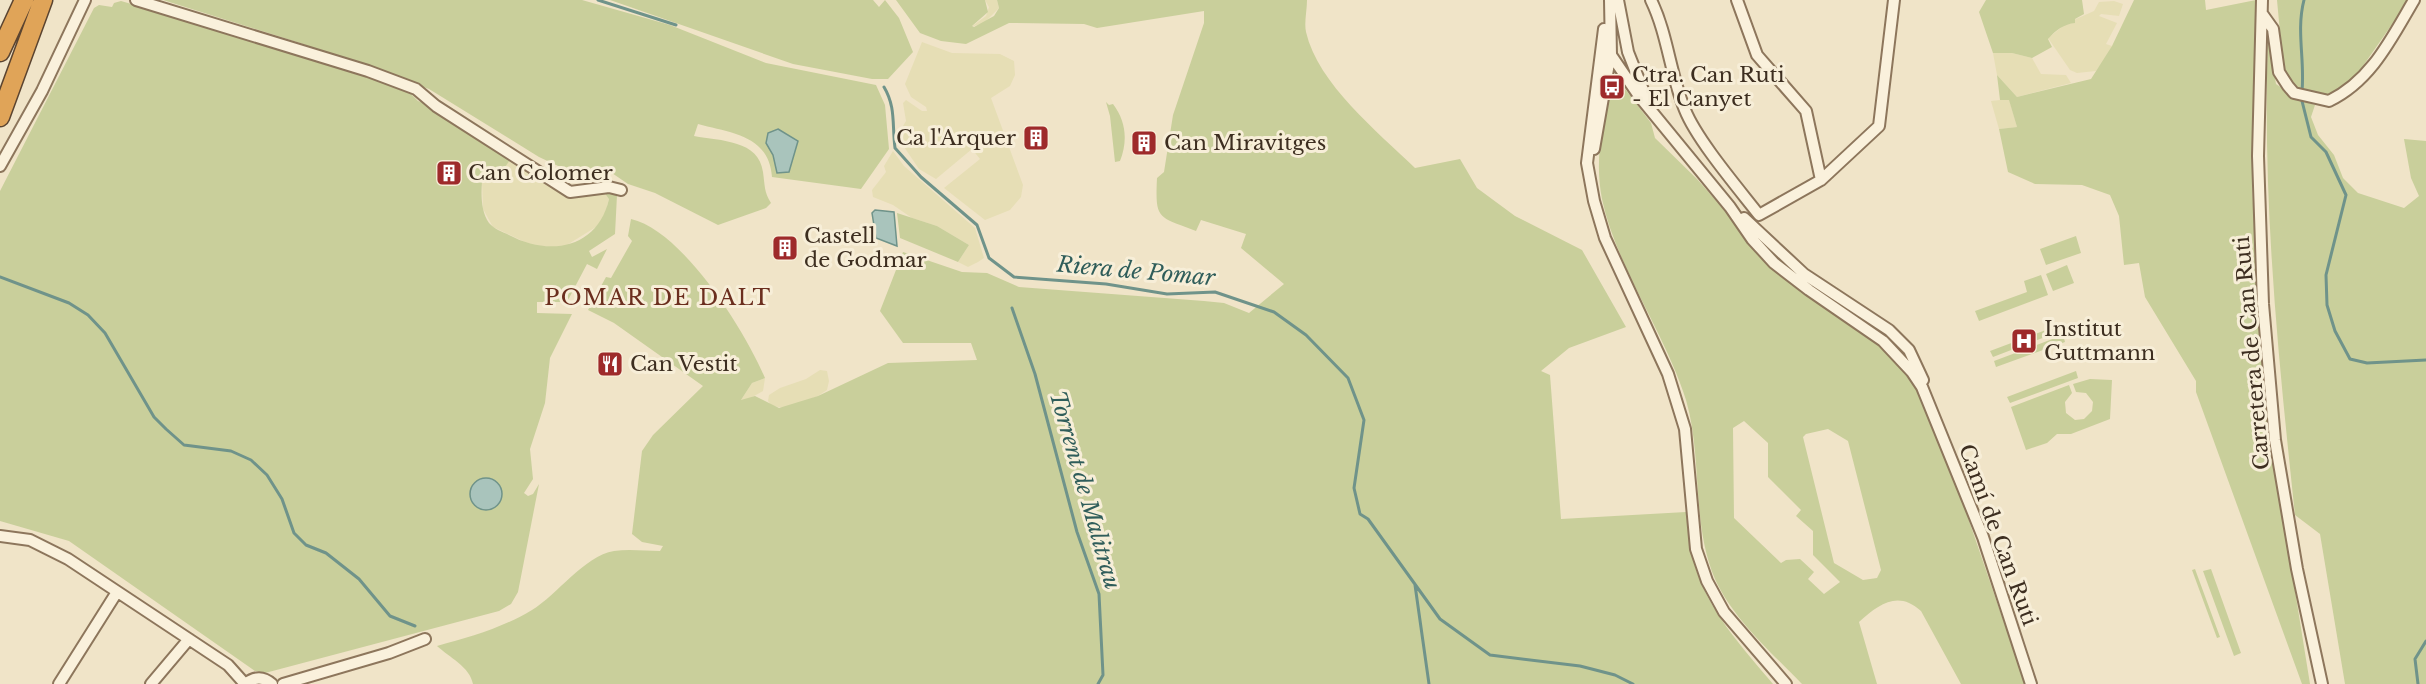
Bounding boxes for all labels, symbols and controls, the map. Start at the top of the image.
place label: Ctra. Can Ruti - El Canyet [1632,62,1785,112]
bus stop icon: Ctra. Can Ruti - El Canyet [1597,72,1627,102]
building icon: Ca l'Arquer [1021,123,1051,153]
place label: Ca l'Arquer [896,125,1016,151]
building icon: Can Miravitges [1129,128,1159,158]
place label: Can Miravitges [1164,130,1326,156]
building icon: Can Colomer [434,158,464,188]
place label: Can Colomer [468,160,613,186]
place label: Castell de Godmar [804,223,927,273]
building icon: Castell de Godmar [770,233,800,263]
street label: Carretera de Can Ruti [2229,235,2275,471]
water label: Riera de Pomar [1055,251,1217,291]
district label: POMAR DE DALT [544,284,772,311]
place label: Institut Guttmann [2044,316,2155,366]
hospital icon: Institut Guttmann [2009,326,2039,356]
restaurant icon: Can Vestit [595,349,625,379]
place label: Can Vestit [630,351,737,377]
water label: Torrent de Malitrau [1044,388,1126,592]
street label: Camí de Can Ruti [1953,441,2043,629]

